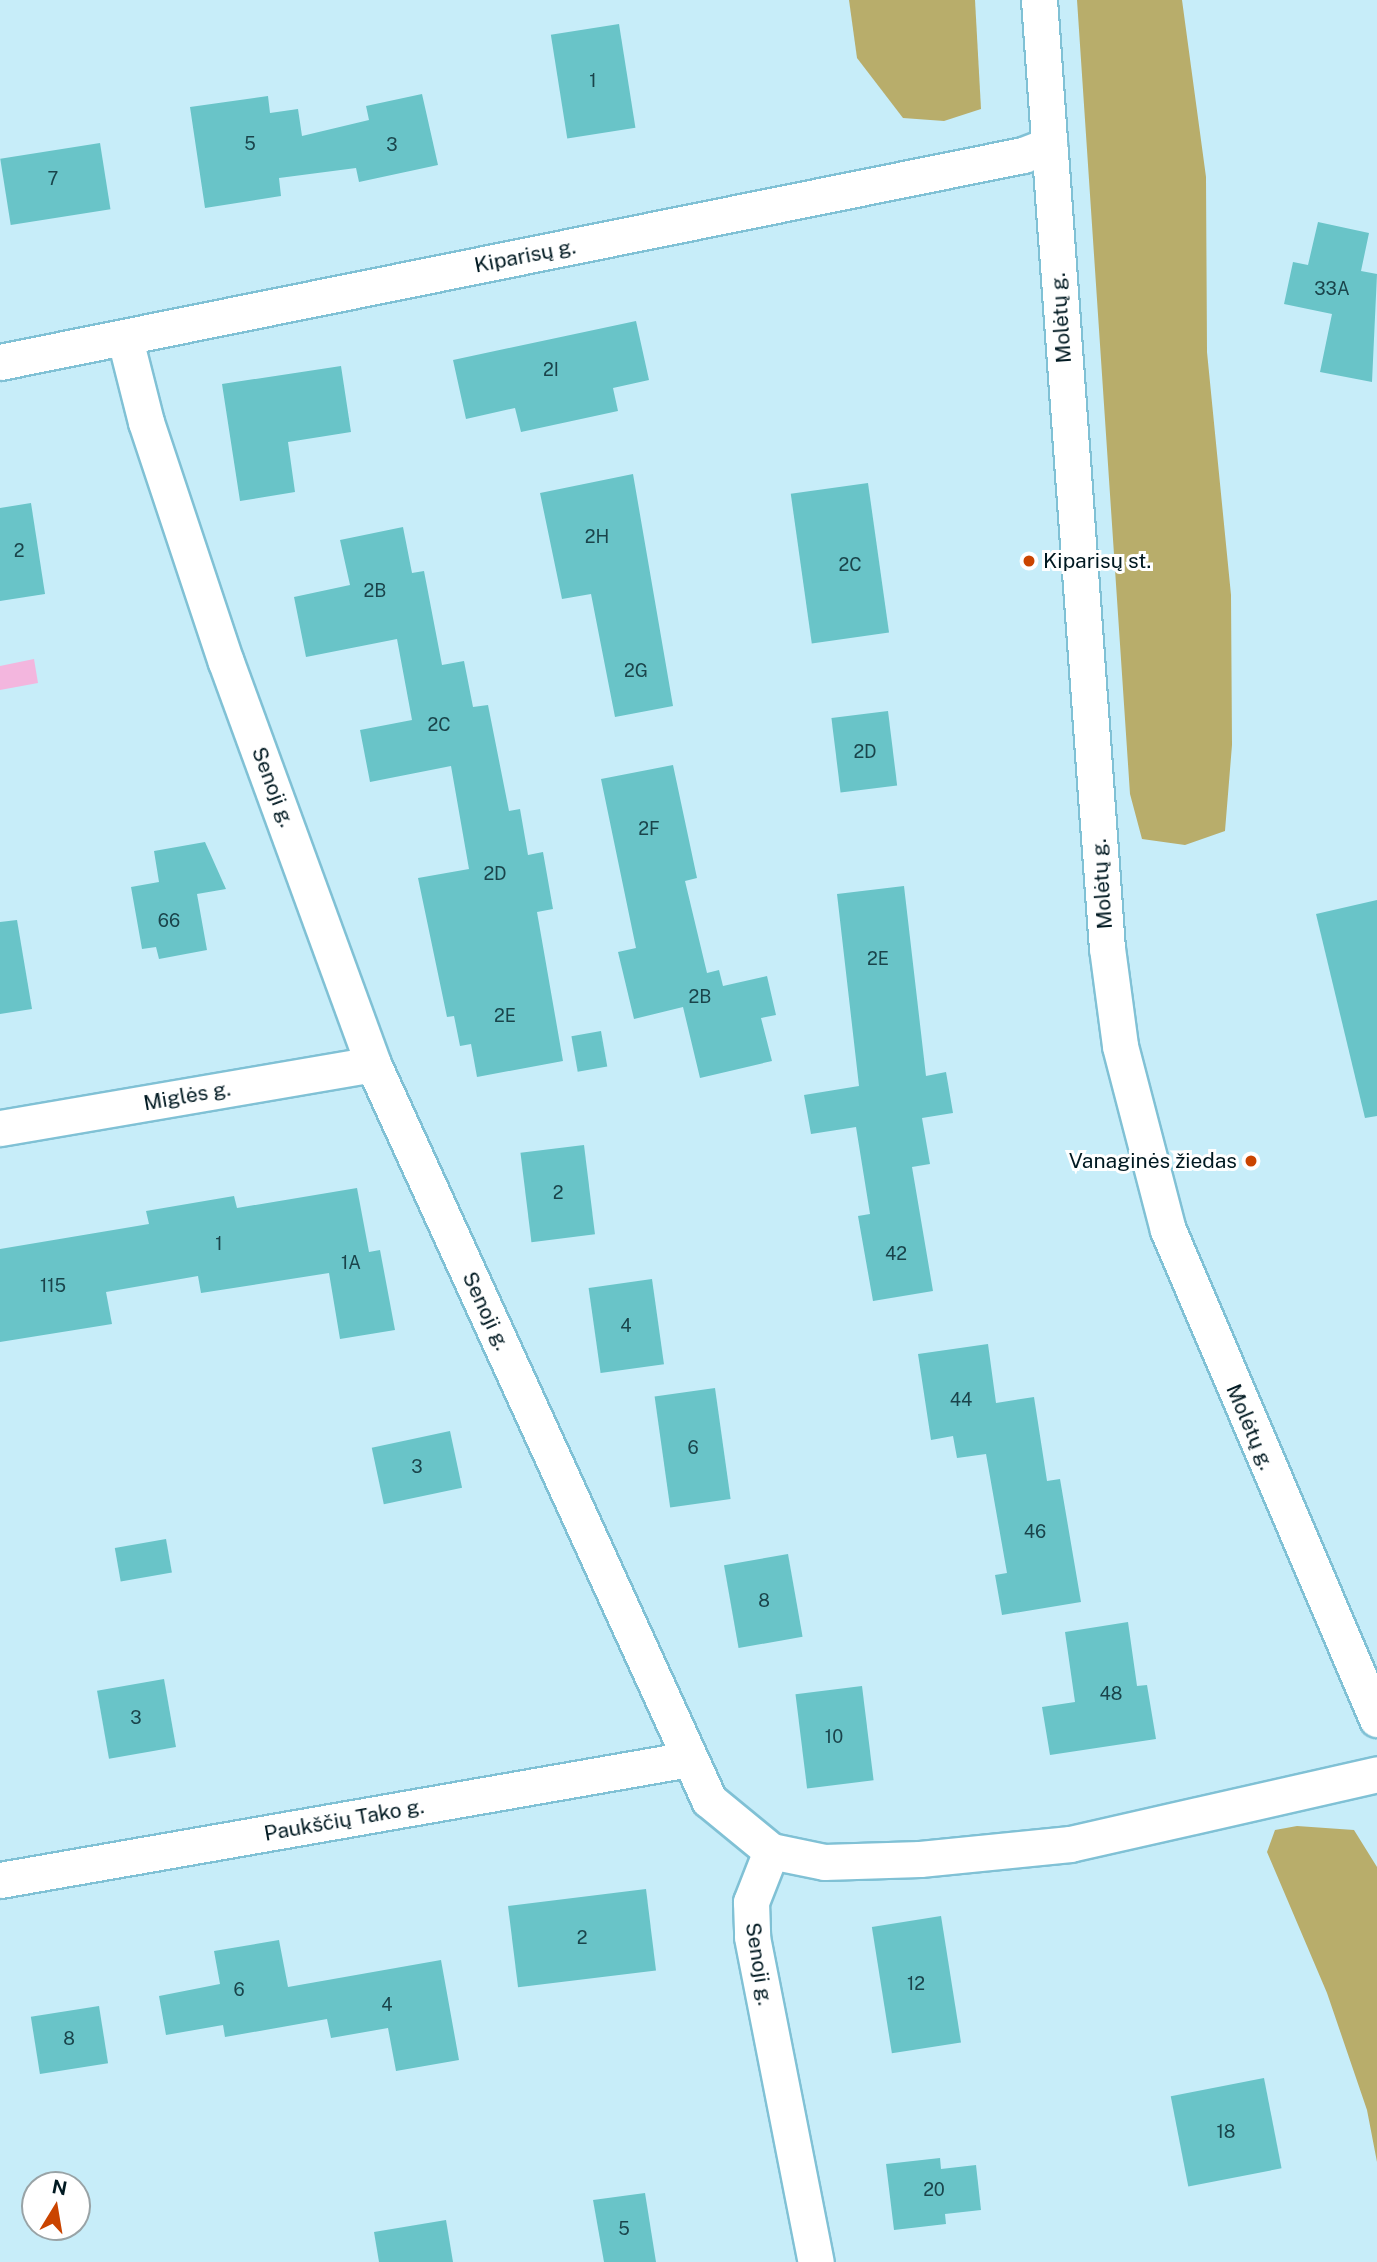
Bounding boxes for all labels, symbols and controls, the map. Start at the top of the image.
house number: 1 [589,70,597,92]
house number: 5 [244,133,256,155]
house number: 3 [386,134,398,156]
house number: 7 [48,168,58,190]
street label: Kiparisų g. [472,234,578,278]
street label: Molėtų g. [1045,272,1077,364]
house number: 33A [1314,278,1350,300]
house number: 2I [543,359,559,381]
house number: 2H [585,526,609,548]
house number: 2 [14,540,24,562]
place label: Kiparisų st. [1043,548,1151,574]
marker: Kiparisų st. [1021,553,1037,569]
house number: 2C [838,554,862,576]
house number: 2B [364,580,386,602]
house number: 2G [624,660,648,682]
house number: 2C [427,714,451,736]
house number: 2D [853,741,877,763]
street label: Senoji g. [246,743,300,831]
house number: 2F [638,818,660,840]
street label: Molėtų g. [1086,838,1118,930]
house number: 2D [483,863,507,885]
house number: 66 [158,910,180,932]
house number: 2E [867,948,889,970]
house number: 2B [689,986,711,1008]
house number: 2E [494,1005,516,1027]
street label: Miglės g. [141,1076,233,1116]
place label: Vanaginės žiedas [1069,1148,1237,1174]
marker: Vanaginės žiedas [1243,1153,1259,1169]
house number: 2 [553,1182,563,1204]
house number: 1 [215,1233,223,1255]
house number: 42 [885,1243,907,1265]
house number: 1A [341,1252,361,1274]
street label: Senoji g. [457,1268,515,1354]
house number: 115 [40,1275,66,1297]
house number: 4 [620,1315,632,1337]
street label: Molėtų g. [1221,1380,1279,1474]
house number: 44 [950,1389,972,1411]
house number: 6 [687,1437,699,1459]
house number: 3 [411,1456,423,1478]
house number: 46 [1024,1521,1046,1543]
house number: 8 [758,1590,770,1612]
house number: 48 [1100,1683,1122,1705]
house number: 3 [130,1707,142,1729]
house number: 10 [825,1726,843,1748]
street label: Paukščių Tako g. [262,1794,426,1846]
street label: Senoji g. [740,1921,778,2007]
house number: 2 [577,1927,587,1949]
house number: 12 [907,1973,925,1995]
house number: 6 [233,1979,245,2001]
house number: 4 [381,1994,393,2016]
house number: 8 [63,2028,75,2050]
house number: 18 [1217,2121,1235,2143]
north arrow [21,2171,91,2241]
text: N [50,2175,69,2200]
house number: 20 [923,2179,945,2201]
house number: 5 [618,2218,630,2240]

